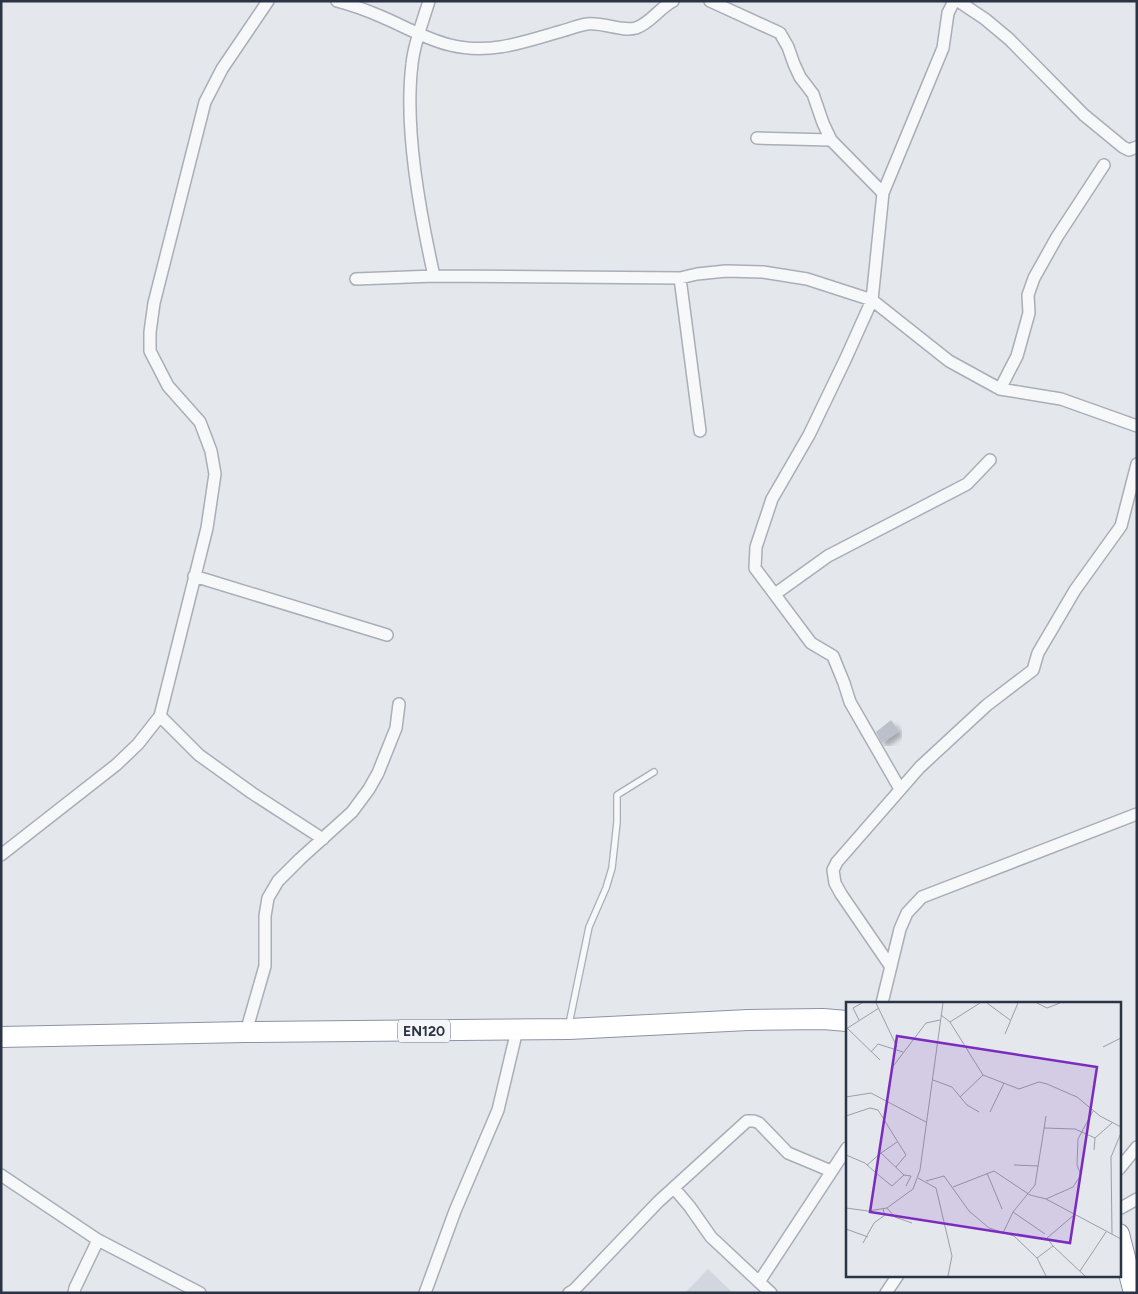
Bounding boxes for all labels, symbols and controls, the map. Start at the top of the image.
inset map [846,1002,1120,1276]
road number: EN120 [398,1019,450,1042]

